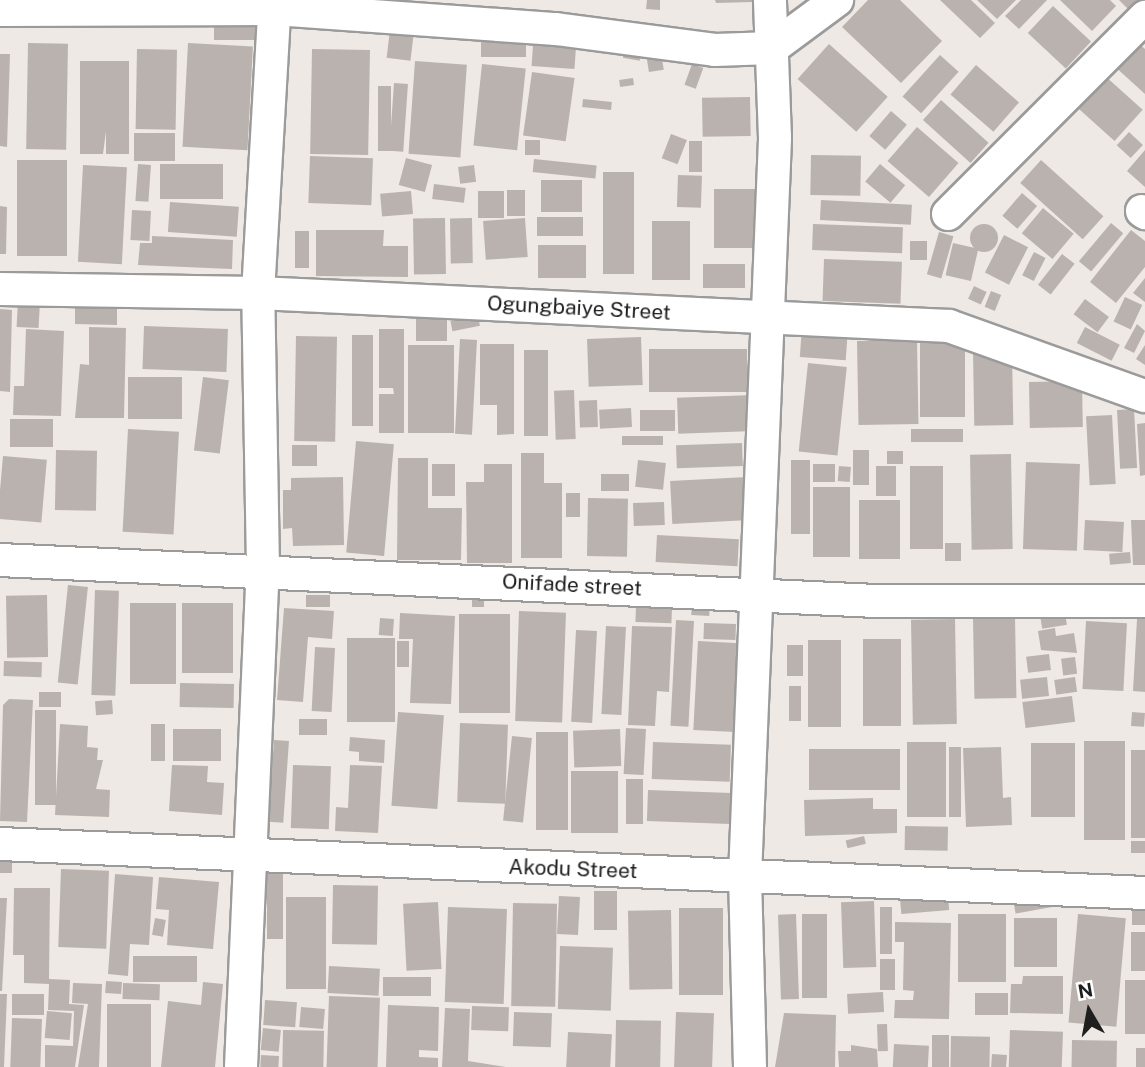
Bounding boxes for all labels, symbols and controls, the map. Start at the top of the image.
street label: Ogungbaiye Street [486,291,672,325]
street label: Onifade street [501,569,643,601]
street label: Akodu Street [508,854,638,884]
north arrow [1054,976,1124,1046]
text: N [1076,978,1095,1002]

